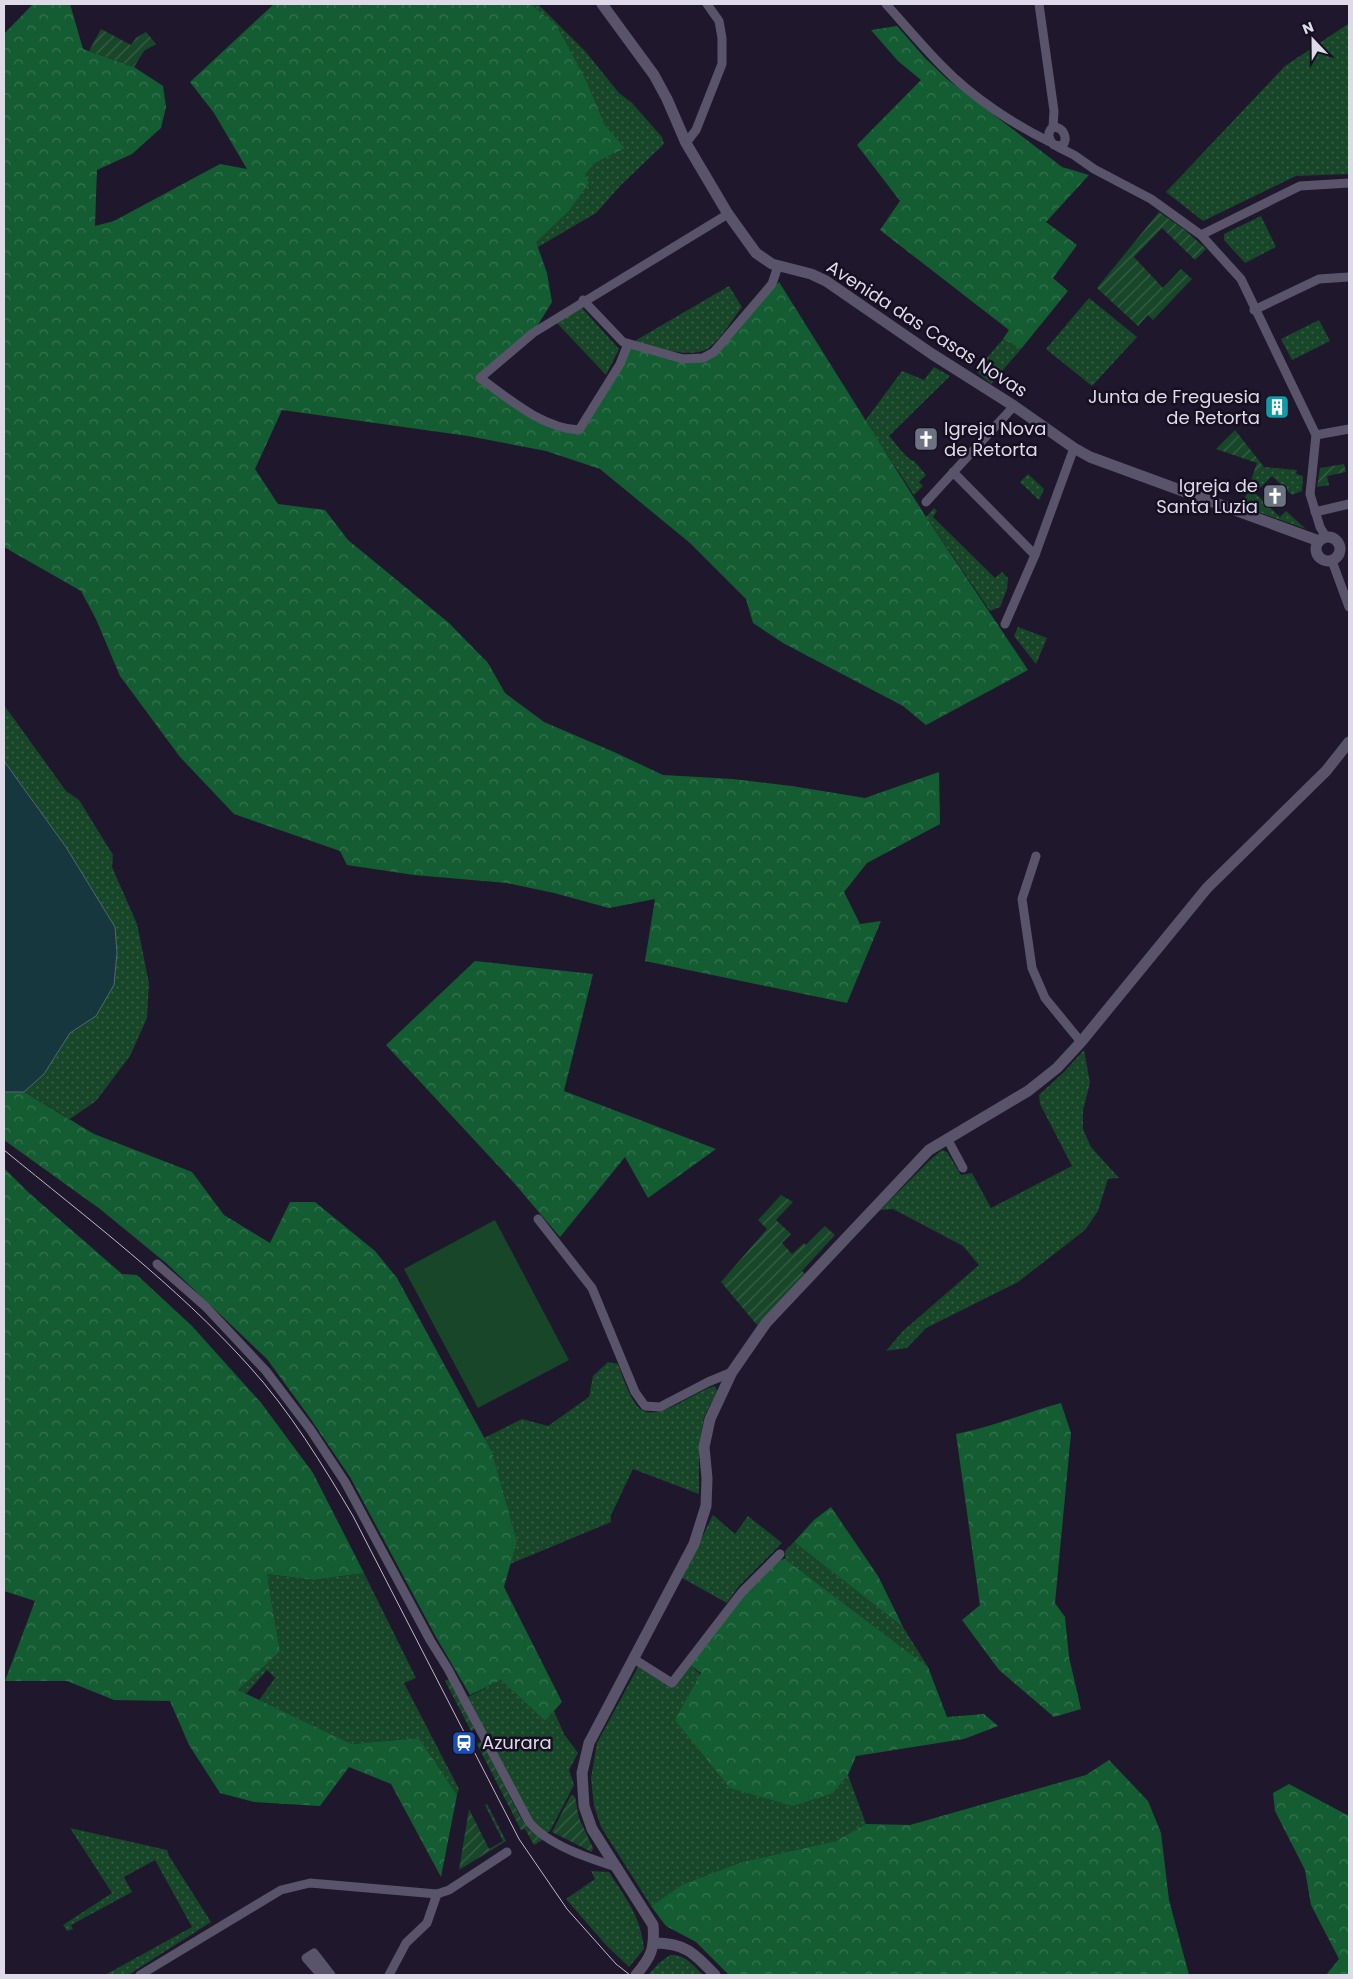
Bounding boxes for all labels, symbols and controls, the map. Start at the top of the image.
north arrow [1288,15,1338,65]
text: N [1300,17,1317,39]
street label: Avenida das Casas Novas [822,254,1032,403]
place label: Junta de Freguesia de Retorta [1088,384,1260,430]
building icon: Junta de Freguesia de Retorta [1264,394,1290,420]
place label: Igreja Nova de Retorta [944,416,1046,462]
church icon: Igreja Nova de Retorta [913,426,939,452]
place label: Igreja de Santa Luzia [1156,473,1258,519]
church icon: Igreja de Santa Luzia [1262,483,1288,509]
station icon: Azurara [451,1730,477,1756]
place label: Azurara [482,1730,552,1755]

